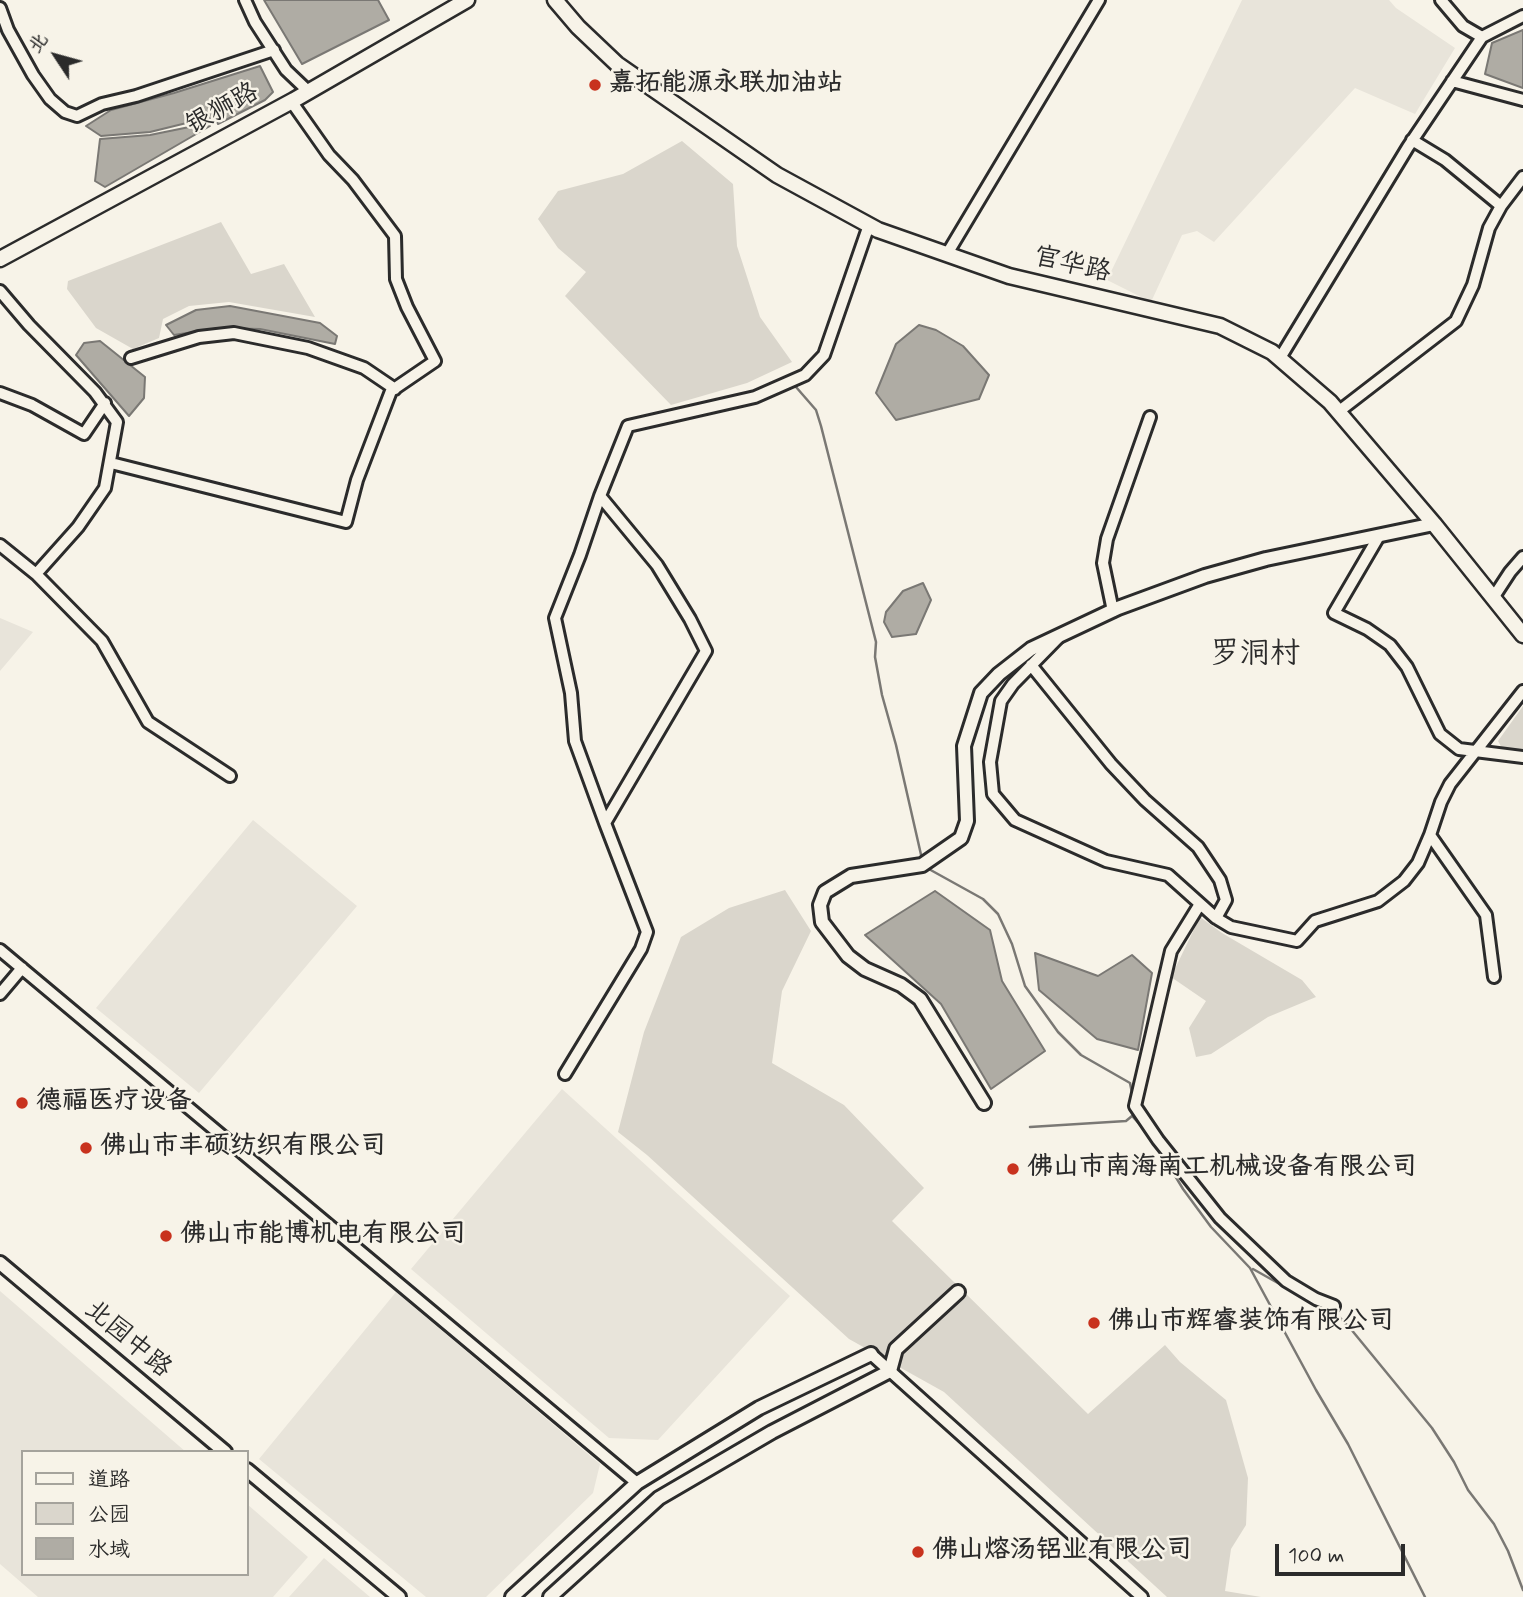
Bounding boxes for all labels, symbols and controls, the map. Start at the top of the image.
north arrow [21,21,91,91]
text: 北 [23,28,54,58]
place label: 嘉拓能源永联加油站 [609,69,843,101]
street label: 银狮路 [181,77,265,143]
marker: 嘉拓能源永联加油站 [587,77,603,93]
street label: 官华路 [1030,242,1114,290]
district label: 罗洞村 [1210,638,1300,674]
place label: 德福医疗设备 [36,1087,192,1119]
marker: 德福医疗设备 [14,1095,30,1111]
place label: 佛山市丰硕纺织有限公司 [100,1132,386,1164]
marker: 佛山市丰硕纺织有限公司 [78,1140,94,1156]
place label: 佛山市南海南工机械设备有限公司 [1027,1153,1417,1185]
marker: 佛山市南海南工机械设备有限公司 [1005,1161,1021,1177]
place label: 佛山市能博机电有限公司 [180,1220,466,1252]
marker: 佛山市能博机电有限公司 [158,1228,174,1244]
street label: 北园中路 [77,1295,177,1385]
place label: 佛山市辉睿装饰有限公司 [1108,1307,1394,1339]
marker: 佛山市辉睿装饰有限公司 [1086,1315,1102,1331]
legend [21,1450,248,1576]
text: 道路 [88,1466,130,1494]
text: 公园 [88,1501,130,1529]
scale bar [1278,1530,1408,1574]
text: 水域 [88,1536,130,1564]
place label: 佛山熔汤铝业有限公司 [932,1536,1192,1568]
text: 100 m [1288,1542,1344,1570]
marker: 佛山熔汤铝业有限公司 [910,1544,926,1560]

